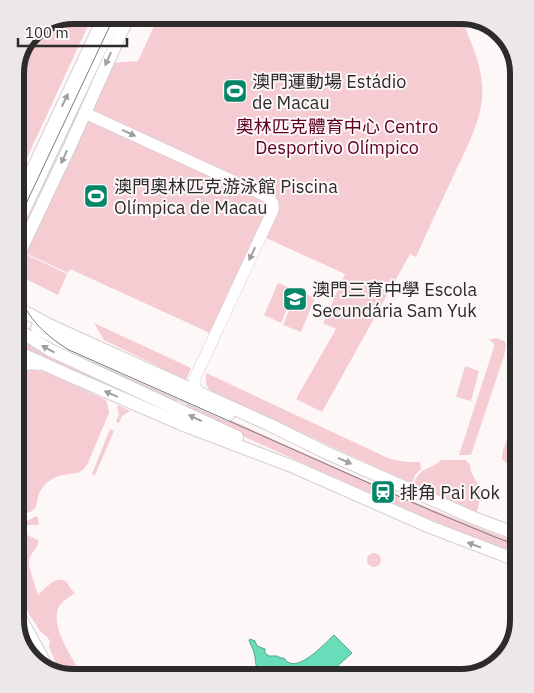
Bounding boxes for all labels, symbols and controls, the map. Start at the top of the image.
scale bar [18,15,126,47]
text: 100 m [25,23,69,42]
one-way arrow [104,52,112,66]
place label: 澳門運動場 Estádio de Macau [252,70,406,114]
sports icon: 澳門運動場 Estádio de Macau [222,78,248,104]
one-way arrow [61,93,69,107]
park label: 奧林匹克體育中心 Centro Desportivo Olímpico [236,115,438,159]
one-way arrow [122,129,136,137]
one-way arrow [60,150,68,164]
place label: 澳門奧林匹克游泳館 Piscina Olímpica de Macau [114,175,338,219]
sports icon: 澳門奧林匹克游泳館 Piscina Olímpica de Macau [83,183,109,209]
one-way arrow [248,247,256,261]
place label: 澳門三育中學 Escola Secundária Sam Yuk [312,278,477,322]
school or university icon: 澳門三育中學 Escola Secundária Sam Yuk [282,286,308,312]
one-way arrow [40,345,55,353]
one-way arrow [104,389,119,397]
one-way arrow [188,413,202,421]
one-way arrow [338,458,352,466]
station icon: 排角 Pai Kok [370,479,396,505]
place label: 排角 Pai Kok [400,481,500,504]
one-way arrow [466,541,481,549]

